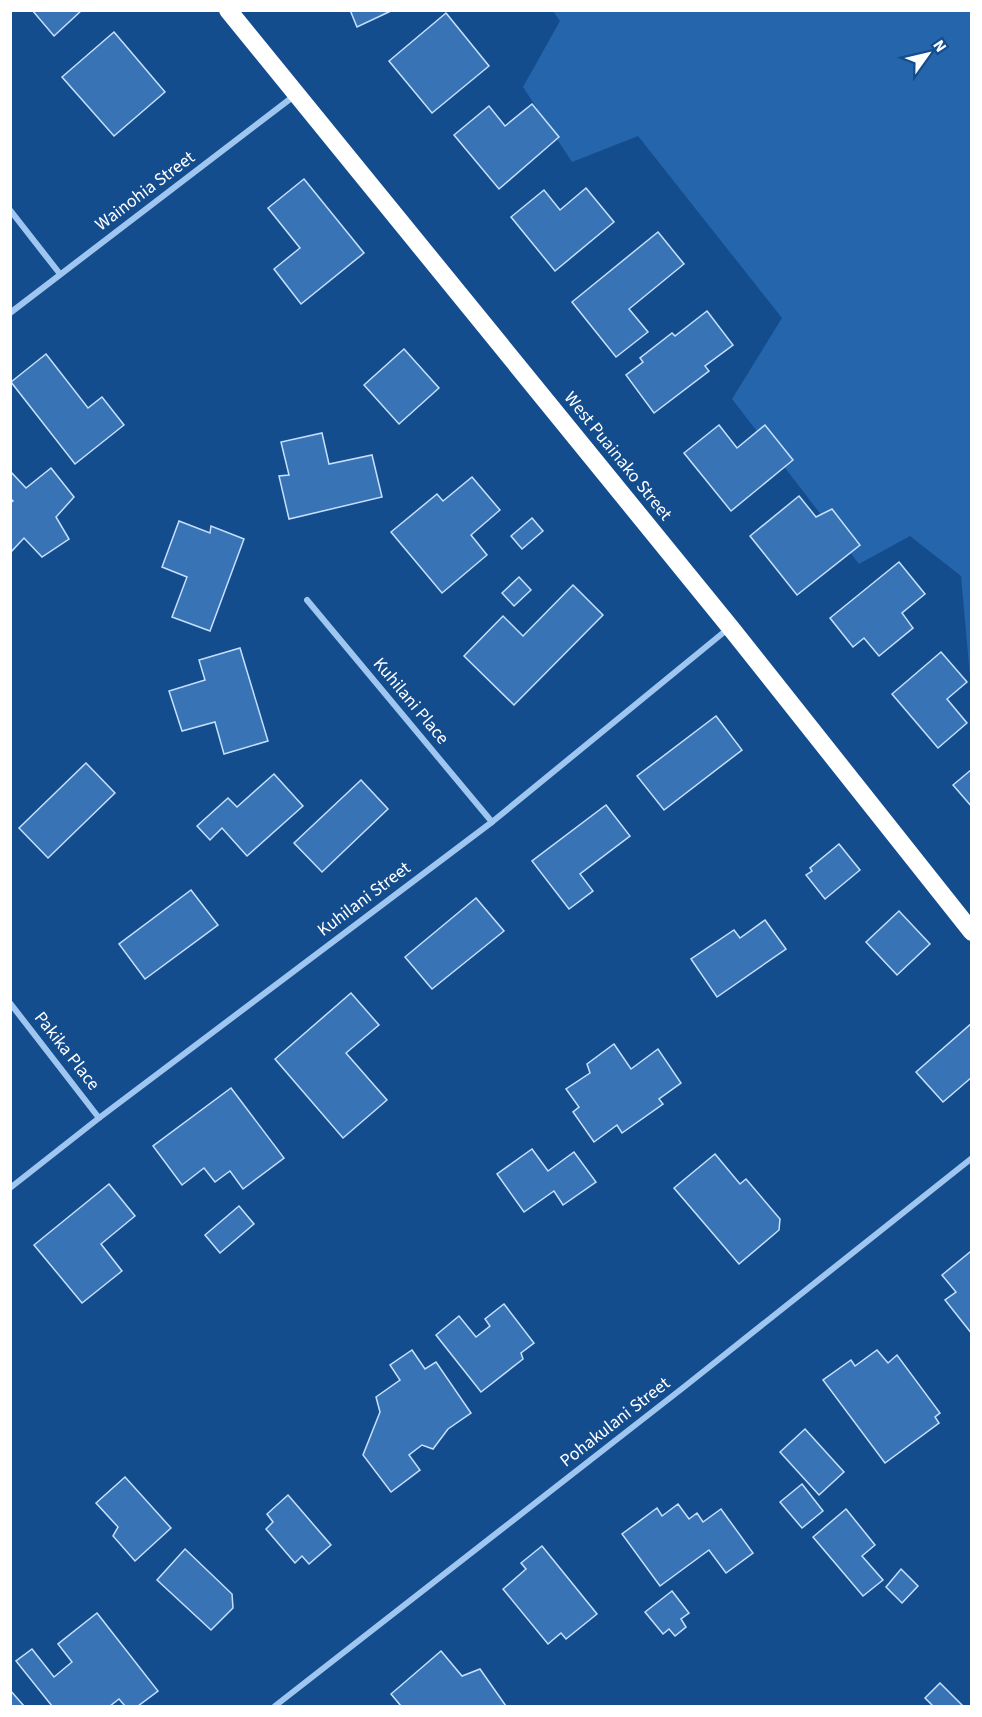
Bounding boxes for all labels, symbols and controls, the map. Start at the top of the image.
north arrow [898,24,958,84]
text: N [928,36,952,57]
street label: Wainohia Street [90,145,200,237]
street label: West Puainako Street [558,386,678,526]
street label: Kuhilani Place [367,652,455,750]
street label: Kuhilani Street [312,856,416,942]
street label: Pakika Place [28,1006,106,1096]
street label: Pohakulani Street [555,1371,675,1473]

